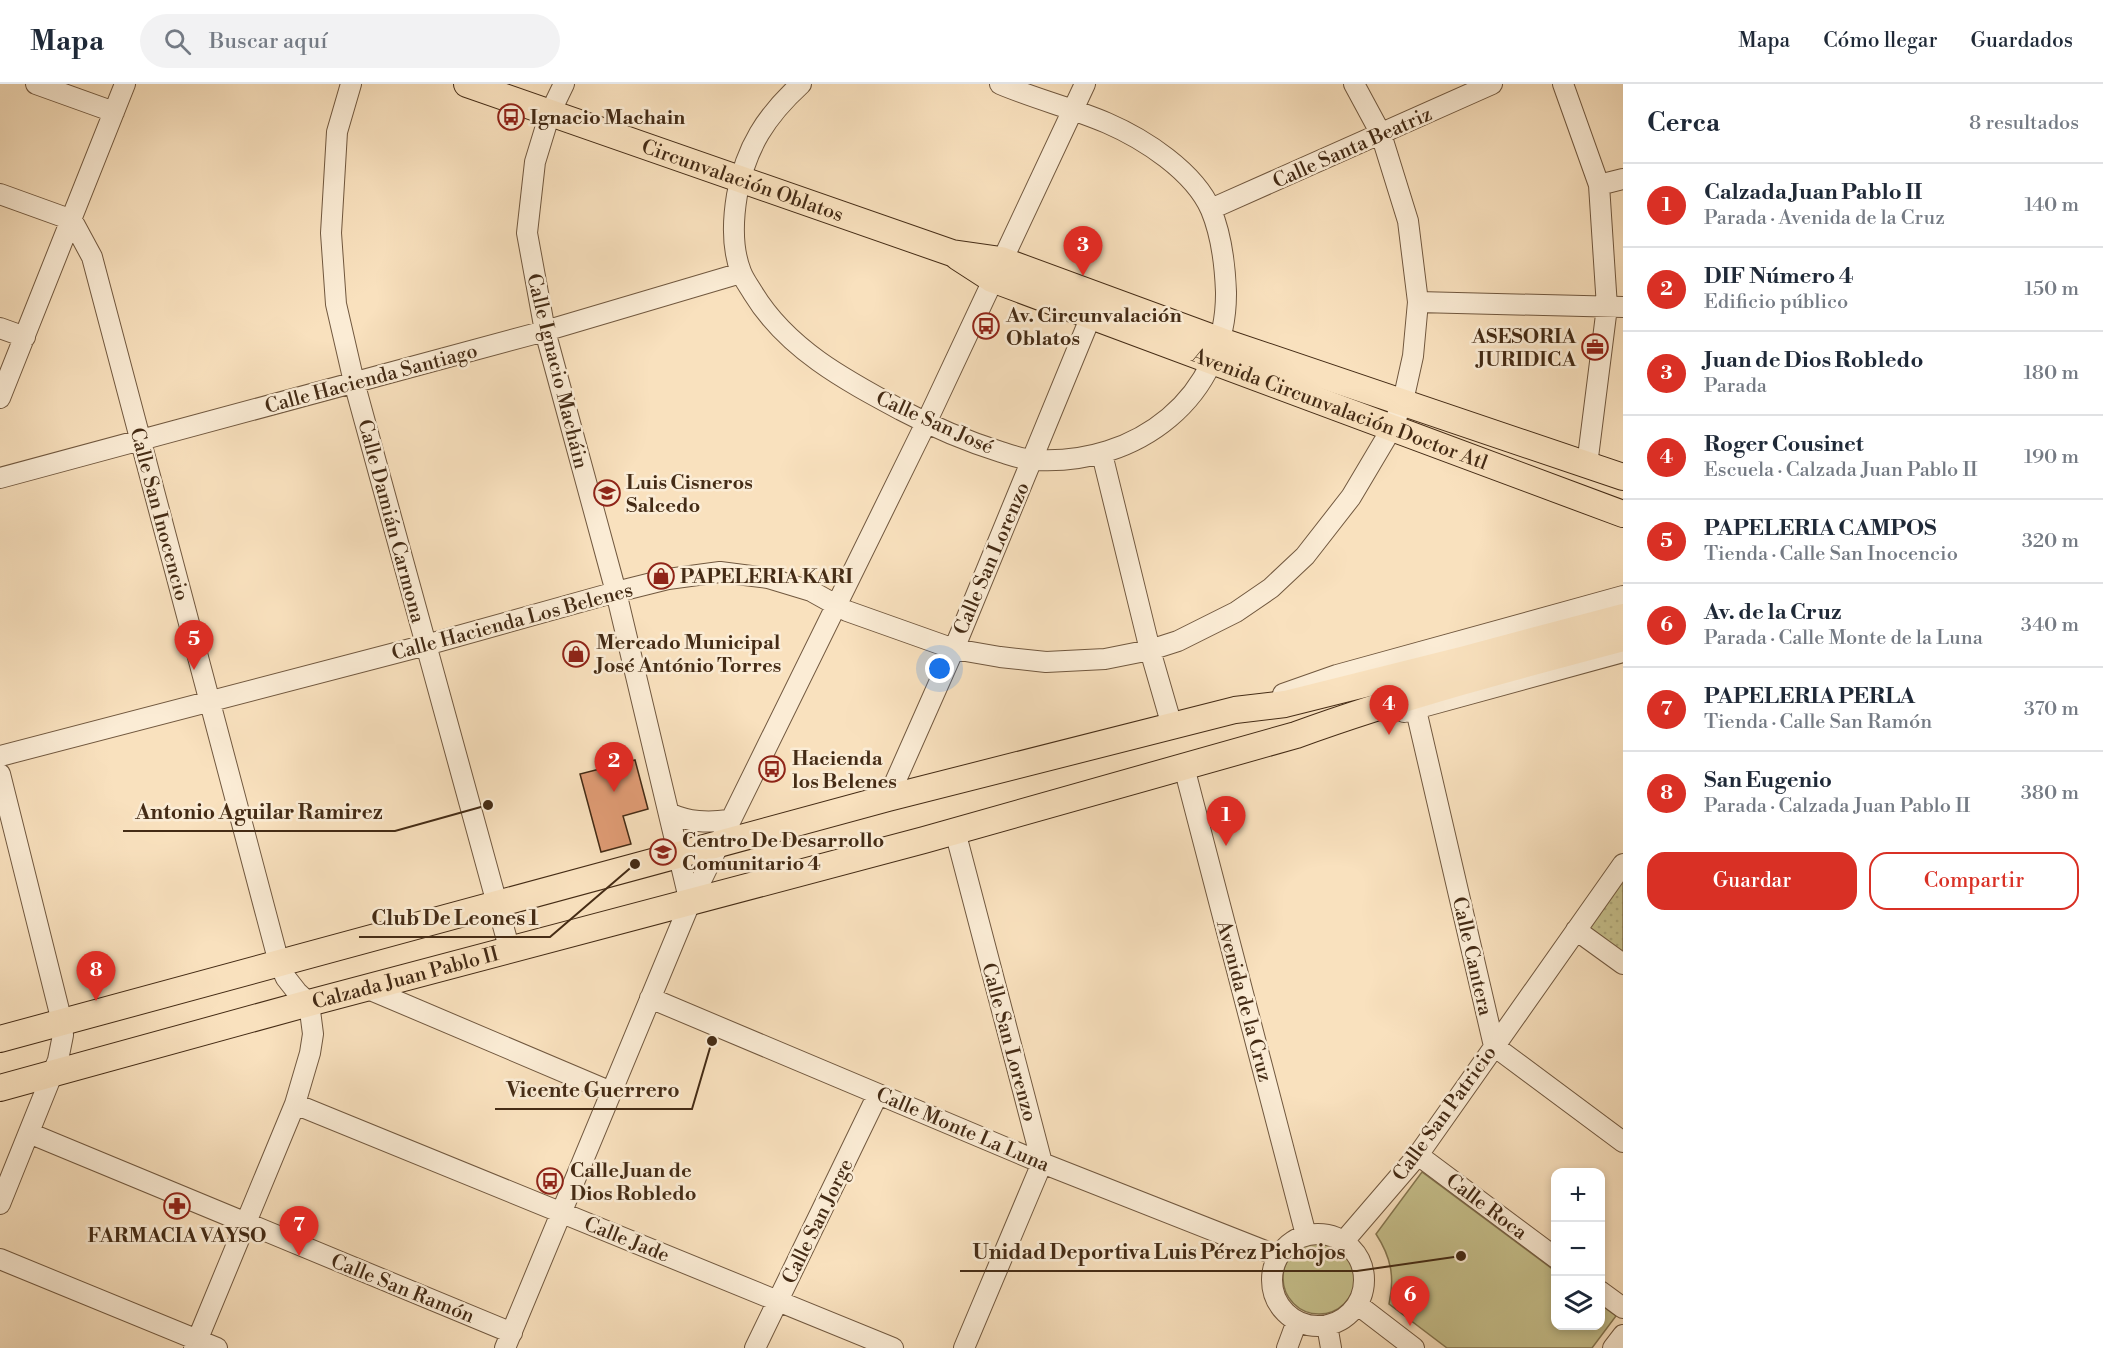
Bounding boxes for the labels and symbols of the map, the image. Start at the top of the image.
bus stop icon: Ignacio Machain [496,102,526,132]
street label: Calle Santa Beatriz [1269,102,1436,195]
place label: Ignacio Machain [530,106,686,131]
street label: Circunvalación Oblatos [638,135,846,228]
pin: 3 [1064,226,1102,276]
street label: Calle Ignacio Macháin [520,271,593,472]
place label: Av. Circunvalación Oblatos [1005,304,1182,352]
bus stop icon: Av. Circunvalación Oblatos [971,311,1001,341]
place label: ASESORIA JURIDICA [1471,325,1577,373]
office icon: ASESORIA JURIDICA [1580,332,1610,362]
street label: Calle Hacienda Santiago [262,339,481,420]
street label: Avenida Circunvalación Doctor Atl [1187,343,1491,477]
street label: Calle San José [872,386,997,460]
street label: Calle Damián Carmona [351,417,430,627]
street label: Calle San Inocencio [123,425,194,604]
place label: Luis Cisneros Salcedo [626,471,753,519]
school or university icon: Luis Cisneros Salcedo [592,478,622,508]
street label: Calle San Lorenzo [949,479,1036,639]
shop icon: PAPELERIA KARI [646,561,676,591]
place label: PAPELERIA KARI [680,565,853,590]
street label: Calle Hacienda Los Belenes [389,578,636,667]
pin: 5 [174,620,214,670]
place label: Mercado Municipal José António Torres [593,631,781,679]
shop icon: Mercado Municipal José António Torres [561,639,591,669]
your location [925,654,954,683]
pin: 4 [1370,686,1408,735]
pin: 2 [594,742,634,792]
place label: Hacienda los Belenes [792,747,897,795]
bus stop icon: Hacienda los Belenes [757,754,787,784]
callout: Antonio Aguilar Ramirez [123,792,395,831]
pin: 1 [1206,796,1246,846]
text: Antonio Aguilar Ramirez [134,800,383,826]
place label: Centro De Desarrollo Comunitario 4 [682,829,884,877]
school or university icon: Centro De Desarrollo Comunitario 4 [648,837,678,867]
street label: Calle Cantera [1446,894,1498,1019]
callout: Club De Leones 1 [359,898,550,937]
text: Club De Leones 1 [371,906,539,932]
street label: Avenida de la Cruz [1210,917,1277,1085]
street label: Calzada Juan Pablo II [310,942,502,1016]
pin: 8 [76,952,116,1001]
street label: Calle San Lorenzo [975,960,1042,1125]
street label: Calle San Patricio [1388,1041,1503,1186]
callout: Vicente Guerrero [495,1070,692,1109]
text: Vicente Guerrero [505,1078,680,1104]
street label: Calle Monte La Luna [872,1083,1054,1179]
street label: Calle San Jorge [777,1155,859,1288]
place label: Calle Juan de Dios Robledo [570,1159,697,1207]
bus stop icon: Calle Juan de Dios Robledo [535,1166,565,1196]
street label: Calle Roca [1441,1169,1532,1246]
pharmacy icon: FARMACIA VAYSO [162,1191,192,1221]
pin: 7 [280,1206,318,1256]
street label: Calle Jade [580,1212,673,1269]
place label: FARMACIA VAYSO [88,1224,266,1249]
callout: Unidad Deportiva Luis Pérez Pichojos [960,1232,1357,1271]
text: Unidad Deportiva Luis Pérez Pichojos [972,1240,1346,1266]
street label: Calle San Ramón [327,1249,478,1330]
pin: 6 [1390,1276,1430,1326]

